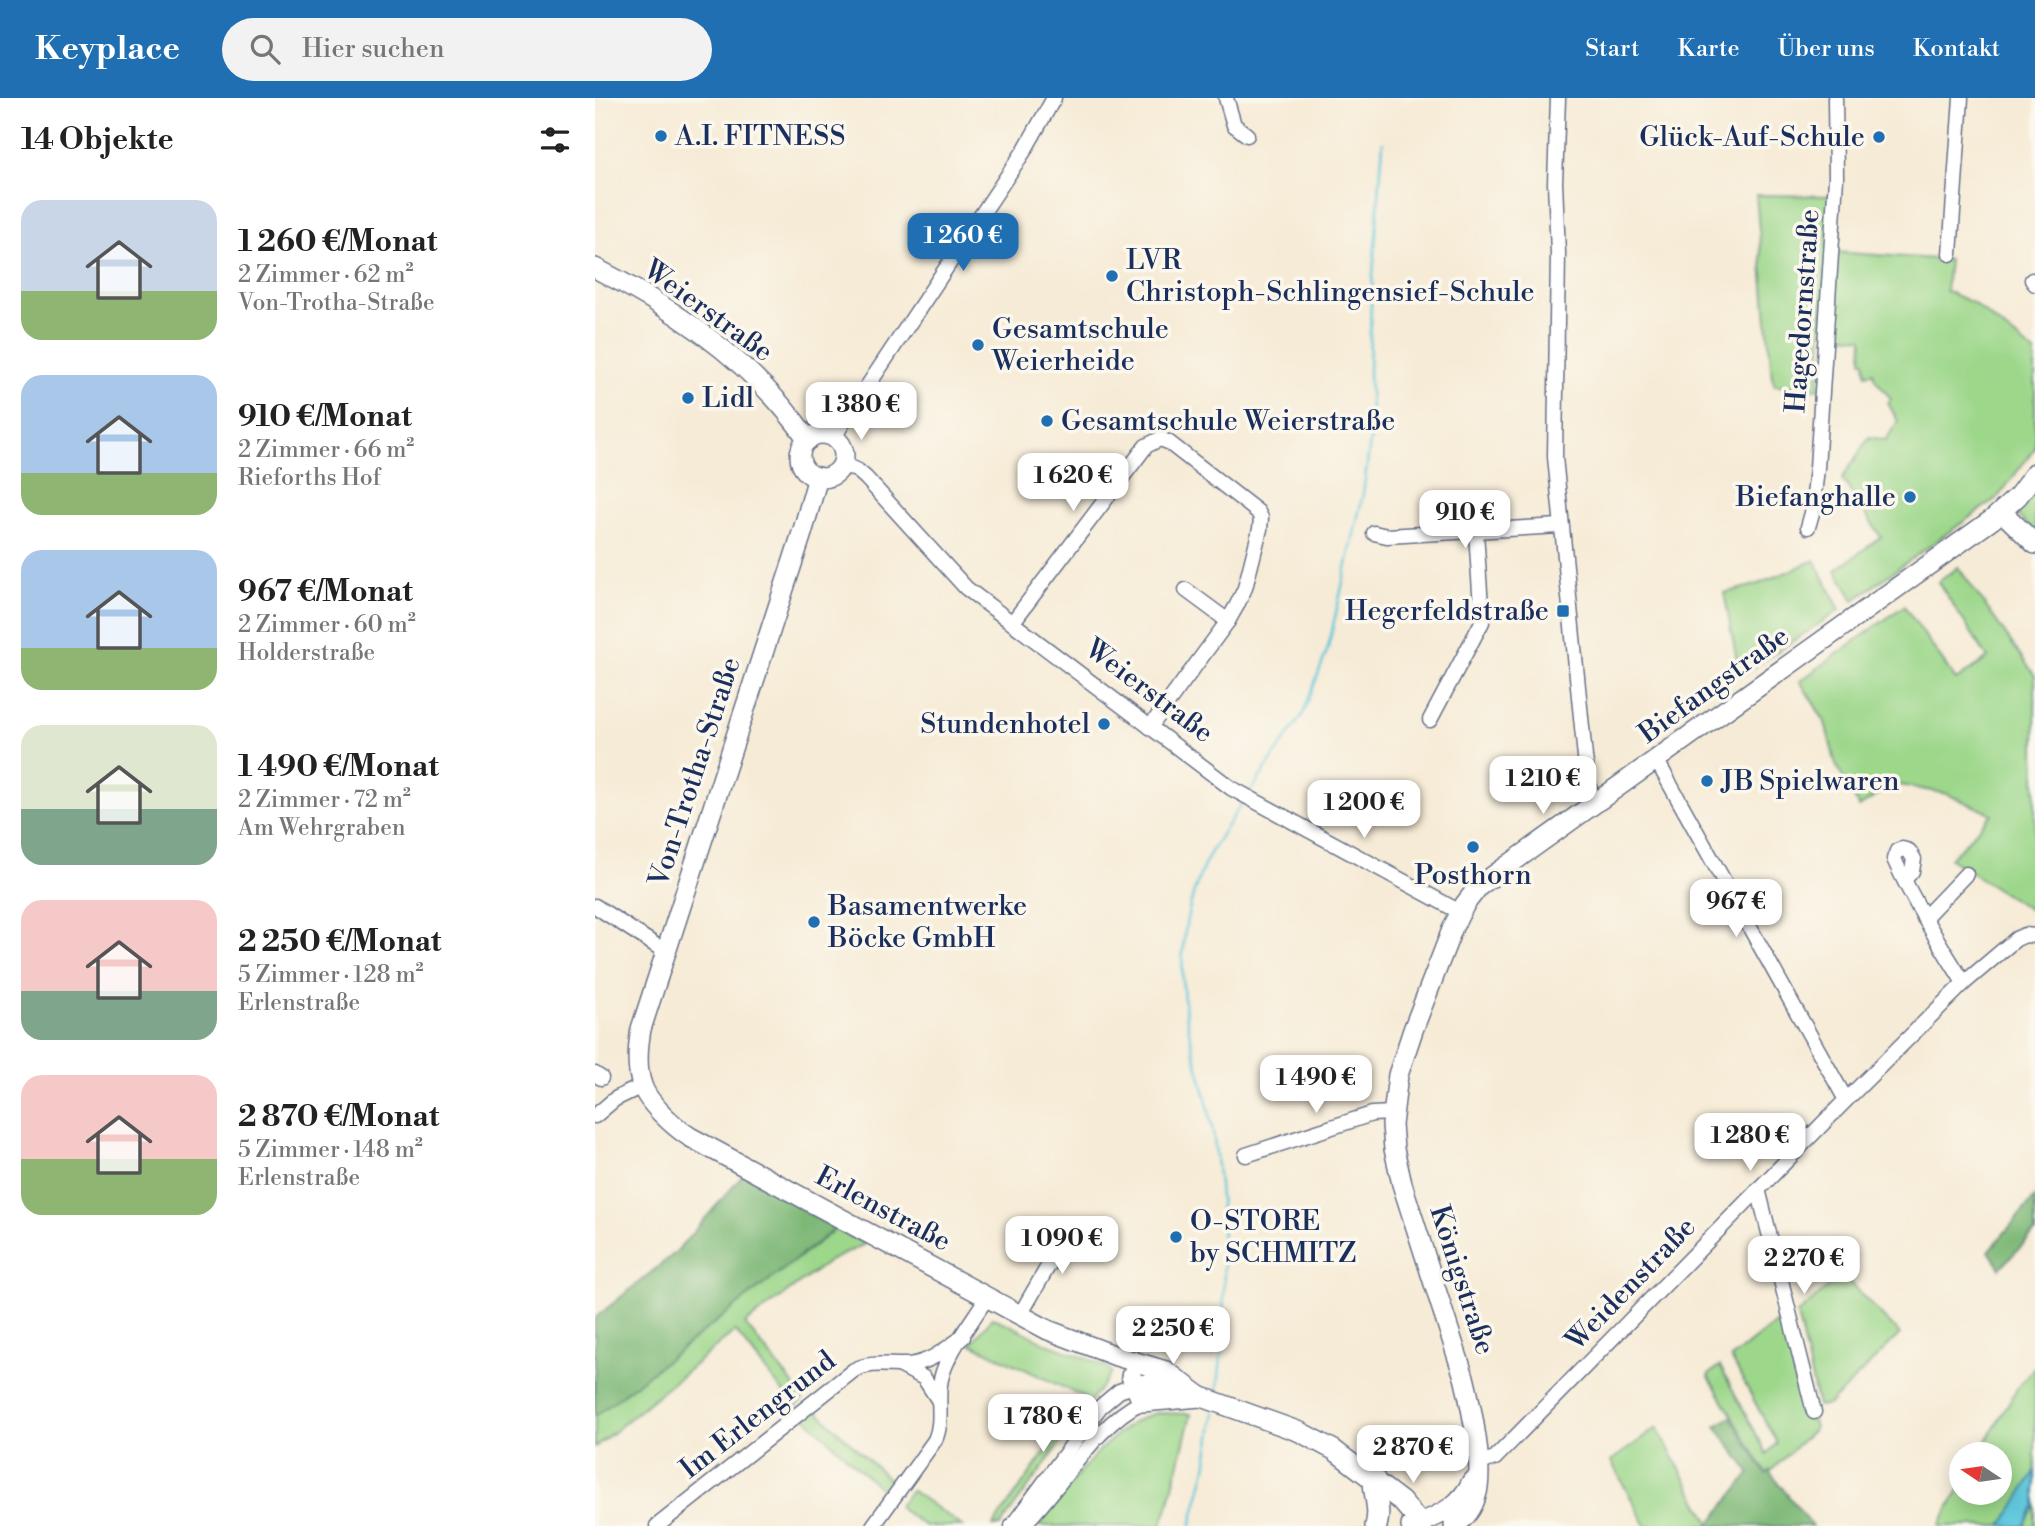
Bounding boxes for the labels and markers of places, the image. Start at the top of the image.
place label: A.I. FITNESS [674,119,846,154]
place label: Glück-Auf-Schule [1639,120,1865,155]
marker: A.I. FITNESS [653,128,669,144]
marker: Glück-Auf-Schule [1871,129,1887,145]
pin: 1 260 € [898,214,1028,273]
place label: LVR Christoph-Schlingensief-Schule [1126,243,1535,310]
marker: LVR Christoph-Schlingensief-Schule [1104,268,1120,284]
place label: Gesamtschule Weierheide [991,312,1169,379]
marker: Gesamtschule Weierheide [970,337,986,353]
place label: Lidl [702,381,754,416]
pin: 1 380 € [796,382,926,442]
marker: Lidl [680,390,696,406]
place label: Gesamtschule Weierstraße [1061,404,1395,439]
marker: Gesamtschule Weierstraße [1039,413,1055,429]
pin: 1 620 € [1008,454,1138,513]
place label: Biefanghalle [1735,480,1896,515]
marker: Biefanghalle [1902,489,1918,505]
pin: 910 € [1416,490,1514,550]
place label: Hegerfeldstraße [1345,594,1549,629]
marker: Hegerfeldstraße [1555,603,1571,619]
place label: Stundenhotel [920,707,1090,742]
marker: Stundenhotel [1096,716,1112,732]
pin: 1 210 € [1478,756,1608,816]
place label: JB Spielwaren [1720,764,1900,799]
marker: JB Spielwaren [1699,773,1715,789]
pin: 1 200 € [1299,780,1429,840]
marker: Posthorn [1465,839,1481,855]
place label: Posthorn [1414,858,1532,893]
pin: 967 € [1687,880,1785,939]
place label: Basamentwerke Böcke GmbH [827,889,1027,956]
marker: Basamentwerke Böcke GmbH [806,914,822,930]
pin: 1 490 € [1251,1056,1381,1115]
pin: 1 280 € [1685,1114,1815,1173]
place label: O-STORE by SCHMITZ [1190,1204,1356,1271]
pin: 1 090 € [997,1216,1127,1276]
marker: O-STORE by SCHMITZ [1168,1229,1184,1245]
pin: 2 270 € [1739,1236,1869,1296]
pin: 2 250 € [1108,1306,1238,1366]
pin: 1 780 € [978,1394,1108,1454]
pin: 2 870 € [1348,1426,1478,1485]

